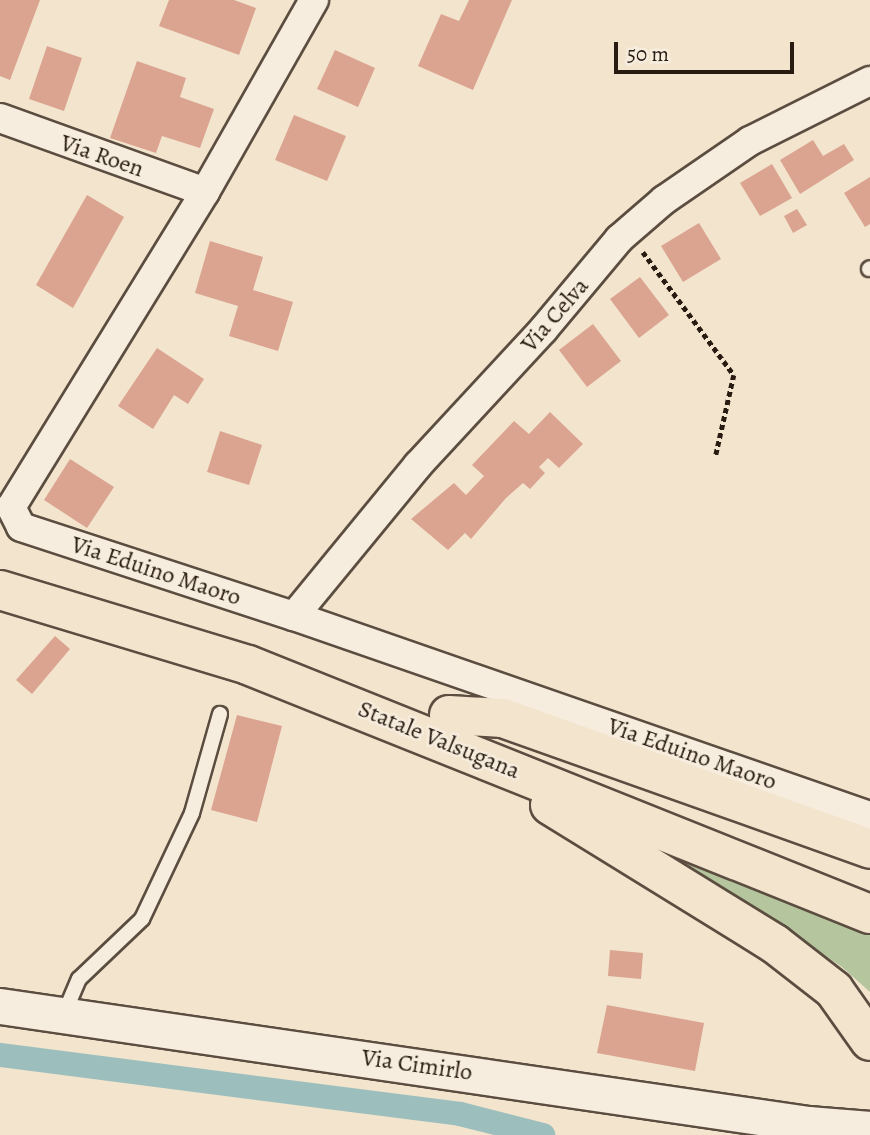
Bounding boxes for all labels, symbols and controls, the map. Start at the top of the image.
scale bar [618,28,798,72]
text: 50 m [627,40,669,68]
street label: Via Roen [57,128,147,184]
street label: Via Celva [515,272,595,358]
street label: Via Eduino Maoro [68,530,244,612]
street label: Statale Valsugana [354,694,524,786]
street label: Via Eduino Maoro [604,712,780,796]
street label: Via Cimirlo [360,1043,474,1087]

